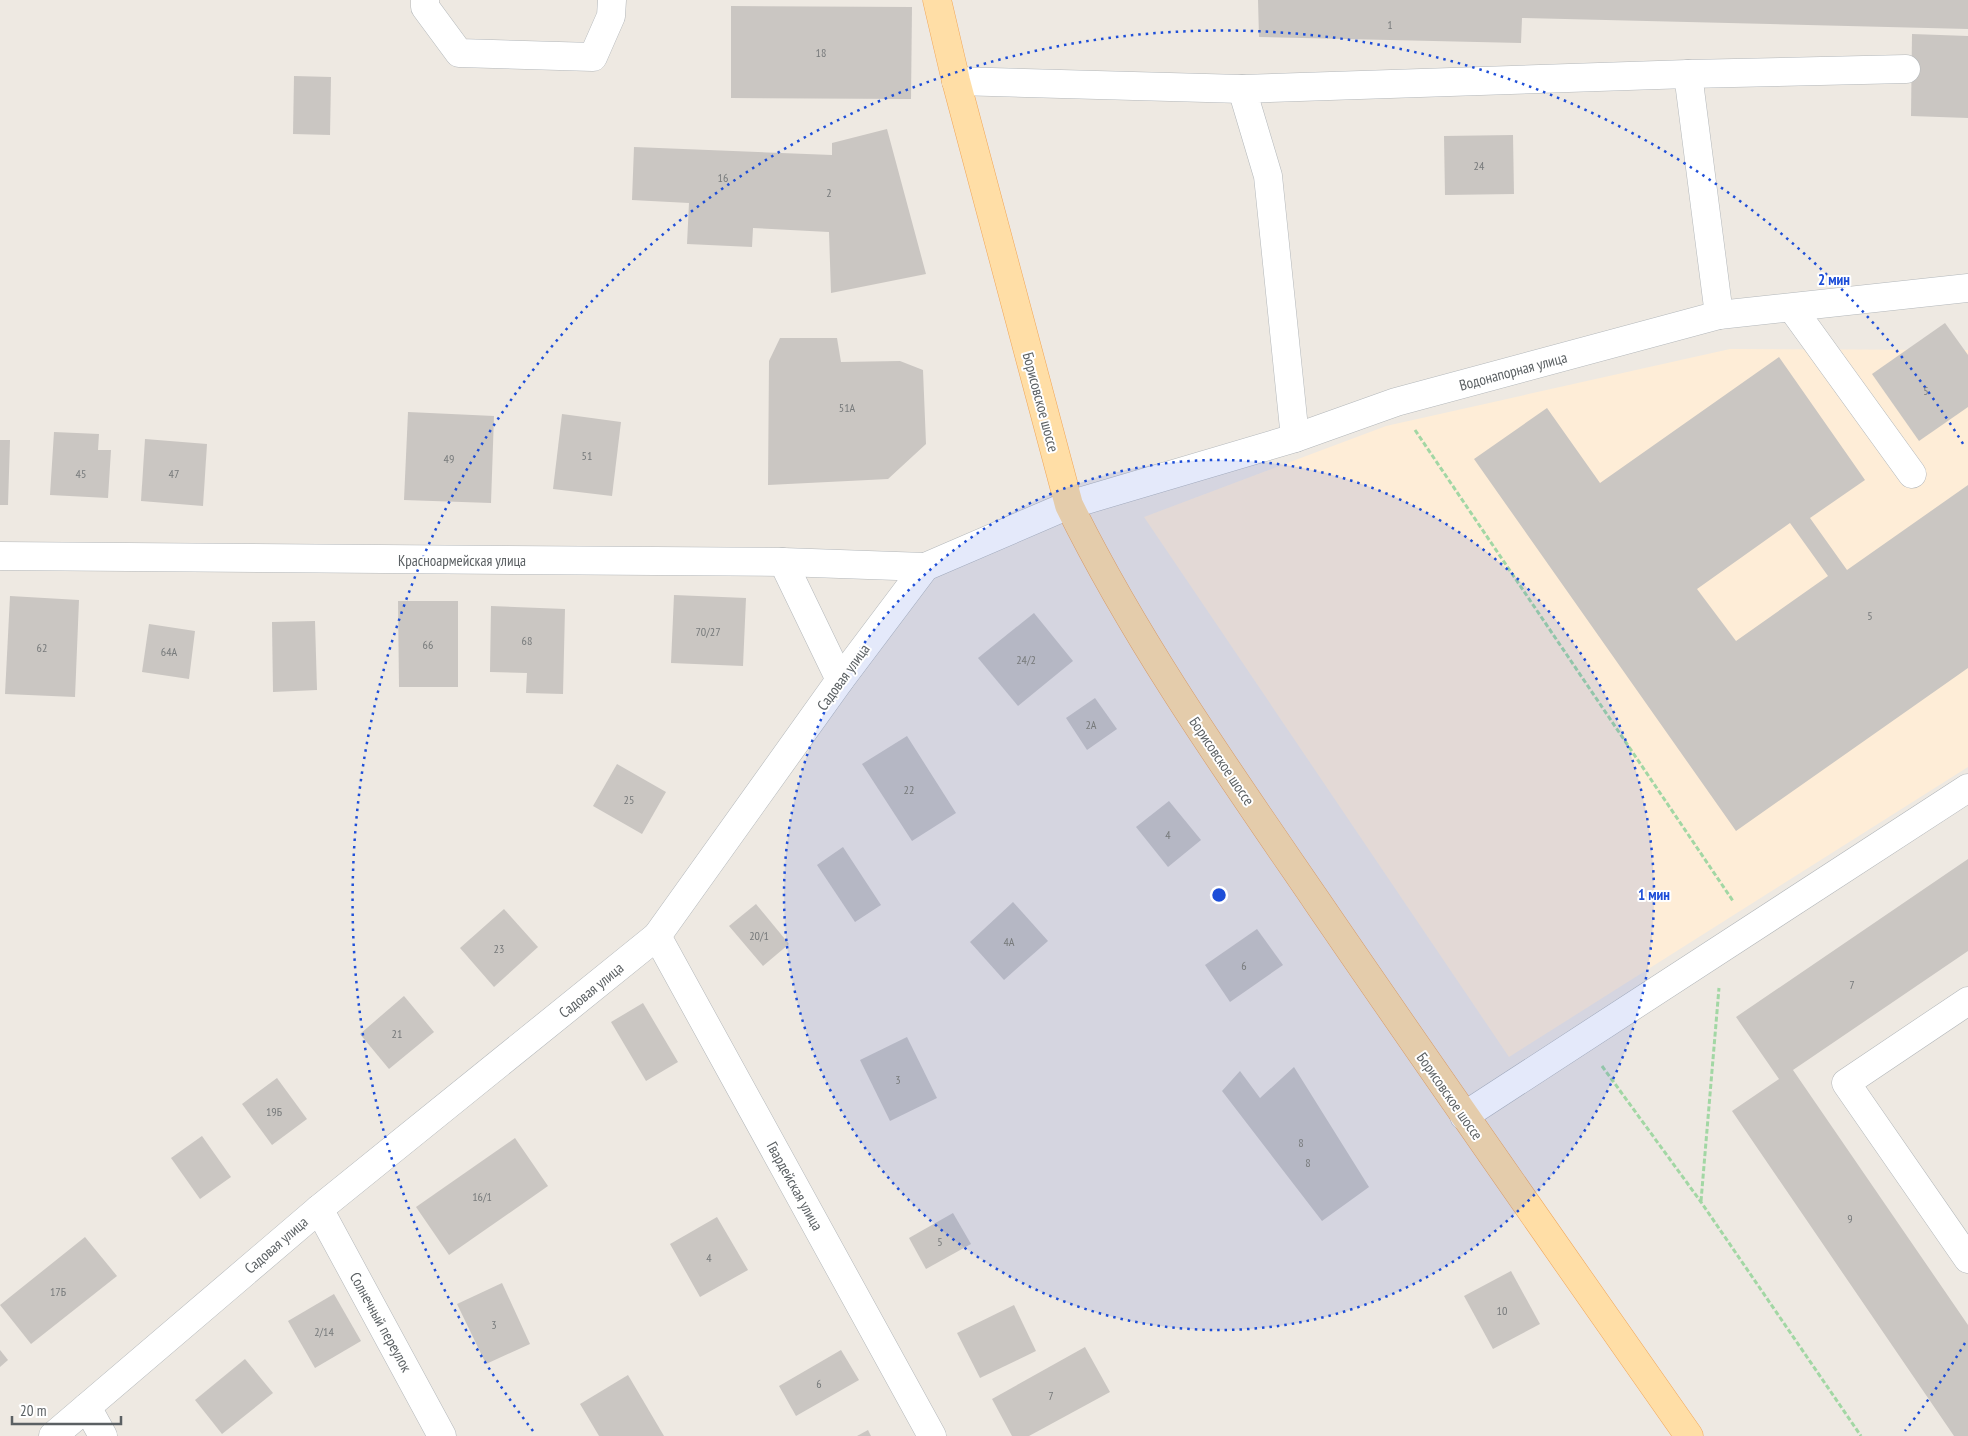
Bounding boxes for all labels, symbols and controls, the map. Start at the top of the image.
house number: 1 [1387,17,1393,32]
house number: 18 [816,45,826,60]
house number: 24 [1474,158,1485,173]
house number: 16 [718,170,728,185]
house number: 2 [826,185,832,200]
text: 2 мин [1818,270,1850,289]
street label: Водонапорная улица [1457,347,1569,395]
street label: Борисовское шоссе [1019,350,1063,454]
house number: 5 [1923,383,1929,398]
house number: 51А [839,400,856,415]
house number: 51 [582,448,592,463]
house number: 49 [444,451,454,466]
house number: 45 [76,466,86,481]
house number: 47 [169,466,179,481]
street label: Красноармейская улица [398,551,526,570]
house number: 5 [1867,608,1873,623]
house number: 70/27 [695,624,721,639]
house number: 68 [522,633,532,648]
house number: 66 [423,637,433,652]
house number: 62 [37,640,47,655]
street label: Садовая улица [812,640,874,714]
house number: 64А [161,644,178,659]
house number: 24/2 [1016,652,1036,667]
street label: Борисовское шоссе [1185,713,1259,809]
house number: 2А [1085,717,1097,732]
house number: 22 [904,782,914,797]
house number: 25 [624,792,634,807]
house number: 4 [1165,827,1171,842]
text: 1 мин [1638,885,1670,904]
centre of rings [1210,886,1228,904]
house number: 20/1 [749,928,769,943]
house number: 4А [1003,934,1015,949]
house number: 23 [494,941,504,956]
street label: Садовая улица [555,958,627,1022]
house number: 6 [1241,958,1247,973]
house number: 7 [1849,977,1855,992]
house number: 21 [392,1026,402,1041]
street label: Борисовское шоссе [1413,1049,1487,1143]
house number: 3 [895,1072,901,1087]
house number: 19Б [266,1104,282,1119]
house number: 8 [1298,1135,1304,1150]
street label: Гвардейская улица [763,1138,827,1234]
house number: 8 [1305,1155,1311,1170]
house number: 16/1 [472,1189,492,1204]
house number: 9 [1847,1211,1853,1226]
street label: Садовая улица [240,1212,312,1278]
house number: 5 [937,1234,943,1249]
house number: 4 [706,1250,712,1265]
street label: Солнечный переулок [346,1269,416,1375]
house number: 17Б [50,1284,66,1299]
house number: 10 [1497,1303,1507,1318]
house number: 3 [491,1317,497,1332]
house number: 2/14 [314,1324,334,1339]
house number: 6 [816,1376,822,1391]
house number: 7 [1048,1388,1054,1403]
scale bar [12,1394,121,1426]
text: 20 m [20,1401,46,1420]

